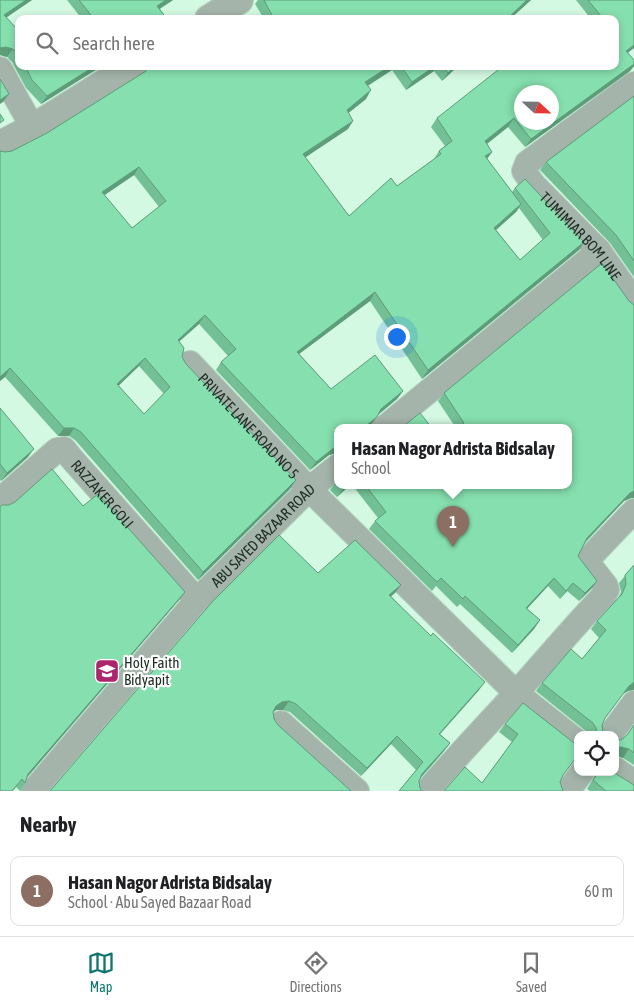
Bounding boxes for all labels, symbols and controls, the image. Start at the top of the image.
search box [15,15,619,70]
icon: search [33,29,61,57]
text: Search here [73,32,155,54]
north arrow [514,85,559,130]
street label: TUMIMIAR BOM LINE [537,188,625,284]
your location [384,324,410,350]
street label: PRIVATE LANE ROAD NO 5 [195,369,303,482]
popup [334,424,572,489]
text: Hasan Nagor Adrista Bidsalay [351,437,555,459]
street label: RAZZAKER GOLI [68,456,137,531]
text: School [351,459,391,477]
street label: ABU SAYED BAZAAR ROAD [207,480,318,590]
pin: 1 [437,506,469,547]
place label: Holy Faith Bidyapit [124,654,180,688]
school or university icon: Holy Faith Bidyapit [94,658,120,684]
map controls [574,731,619,776]
button: locate [574,731,619,776]
text: Nearby [20,812,76,836]
text: Hasan Nagor Adrista Bidsalay [68,871,272,893]
text: 1 [33,882,41,900]
text: 60 m [584,882,613,900]
text: School · Abu Sayed Bazaar Road [68,893,252,911]
tab: Map [87,949,115,995]
tab: Directions [289,949,342,995]
tab: Saved [516,949,547,995]

